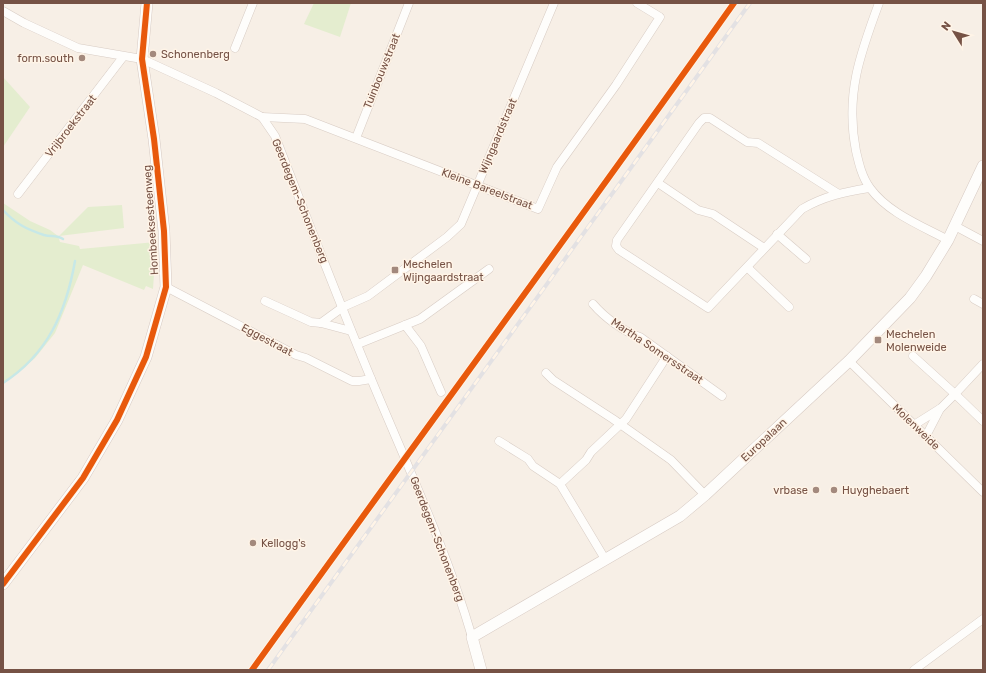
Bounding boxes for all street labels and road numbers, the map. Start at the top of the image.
street label: Tuinbouwstraat [361,31,403,111]
street label: Vrijbroekstraat [43,92,100,160]
street label: Wijngaardstraat [476,96,520,176]
street label: Geerdegem-Schonenberg [269,137,331,265]
street label: Hombeeksesteenweg [141,164,161,276]
street label: Kleine Bareelstraat [440,166,535,213]
street label: Martha Somersstraat [609,315,706,387]
street label: Eggestraat [239,321,296,359]
street label: Molenweide [890,401,942,453]
street label: Europalaan [738,416,790,464]
street label: Geerdegem-Schonenberg [407,475,467,603]

